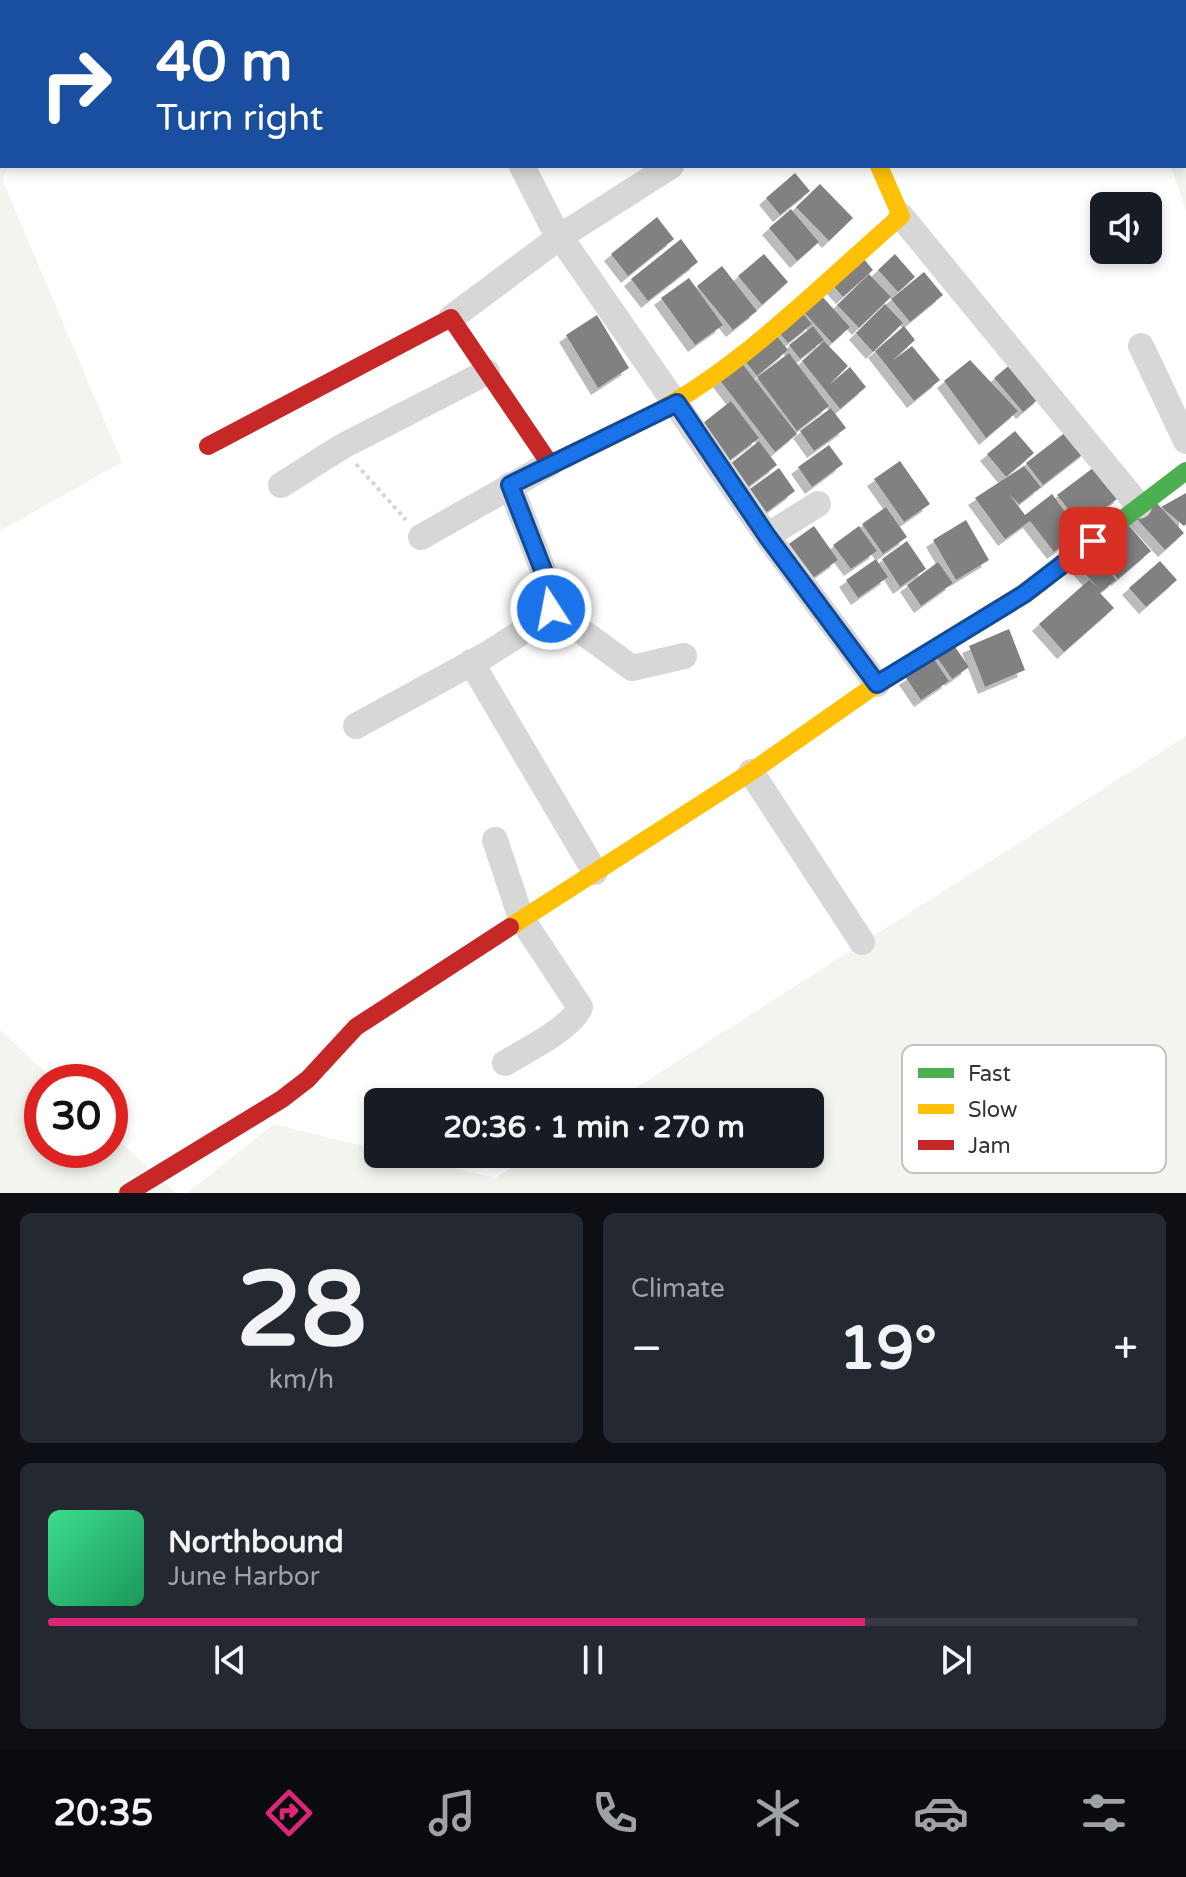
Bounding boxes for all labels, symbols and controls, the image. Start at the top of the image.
text: 40 m [156,29,292,96]
icon: right [24,32,128,136]
text: Turn right [156,97,323,140]
map controls [1090,192,1162,264]
button: sound [1090,192,1162,264]
pin [1059,507,1127,575]
icon: arrive [1071,519,1115,563]
position arrow [509,567,593,651]
legend [902,1045,1166,1173]
text: Fast [968,1061,1011,1087]
speed limit sign: 30 [24,1064,128,1168]
text: Slow [968,1097,1018,1123]
text: 20:36 · 1 min · 270 m [443,1109,745,1146]
text: Jam [968,1133,1011,1159]
text: 28 [236,1249,367,1374]
text: Climate [631,1273,725,1304]
text: 19° [839,1313,937,1385]
text: − [631,1323,662,1376]
text: + [1113,1323,1138,1376]
text: km/h [269,1364,334,1395]
text: Northbound [168,1524,344,1561]
text: June Harbor [168,1561,320,1592]
icon: previous [208,1638,252,1682]
icon: pause [571,1638,615,1682]
icon: next [934,1638,978,1682]
icon: directions [261,1785,317,1841]
icon: music [424,1785,480,1841]
icon: phone [587,1785,643,1841]
icon: climate [750,1785,806,1841]
icon: car [913,1785,969,1841]
icon: filters [1076,1785,1132,1841]
text: 20:35 [54,1792,153,1835]

